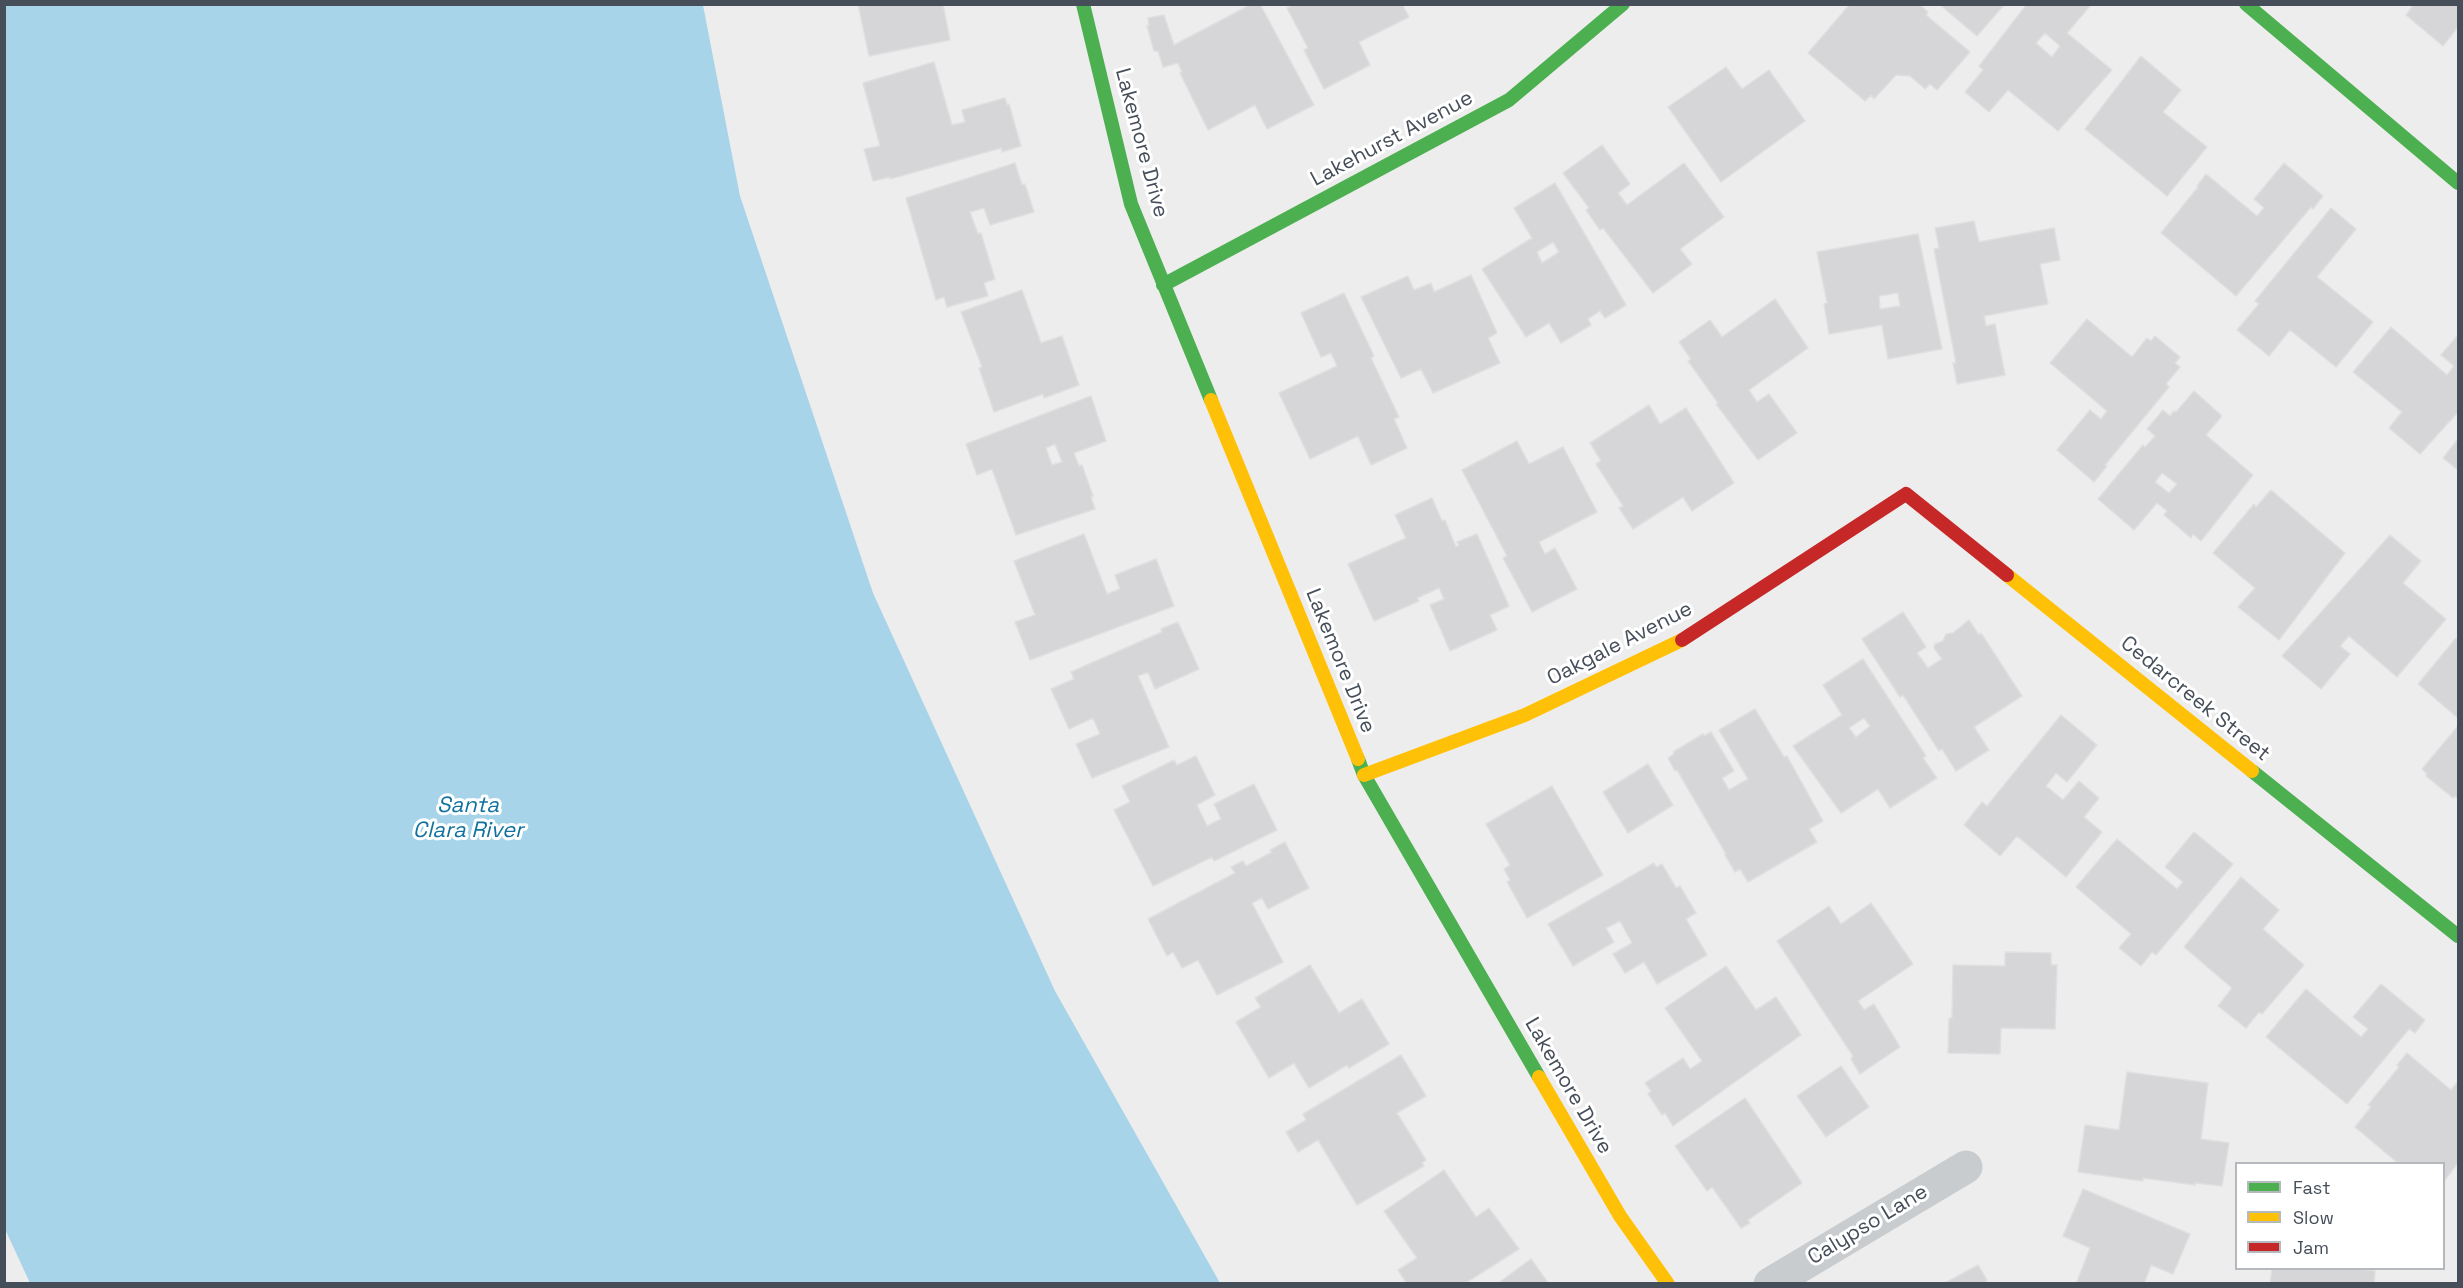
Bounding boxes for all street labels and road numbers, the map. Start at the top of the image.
street label: Lakemore Drive [1109,66,1173,220]
street label: Lakehurst Avenue [1307,86,1477,192]
street label: Lakemore Drive [1300,585,1380,737]
street label: Oakgale Avenue [1543,597,1697,691]
street label: Cedarcreek Street [2115,631,2275,767]
street label: Lakemore Drive [1519,1013,1617,1159]
street label: Calypso Lane [1803,1179,1933,1271]

